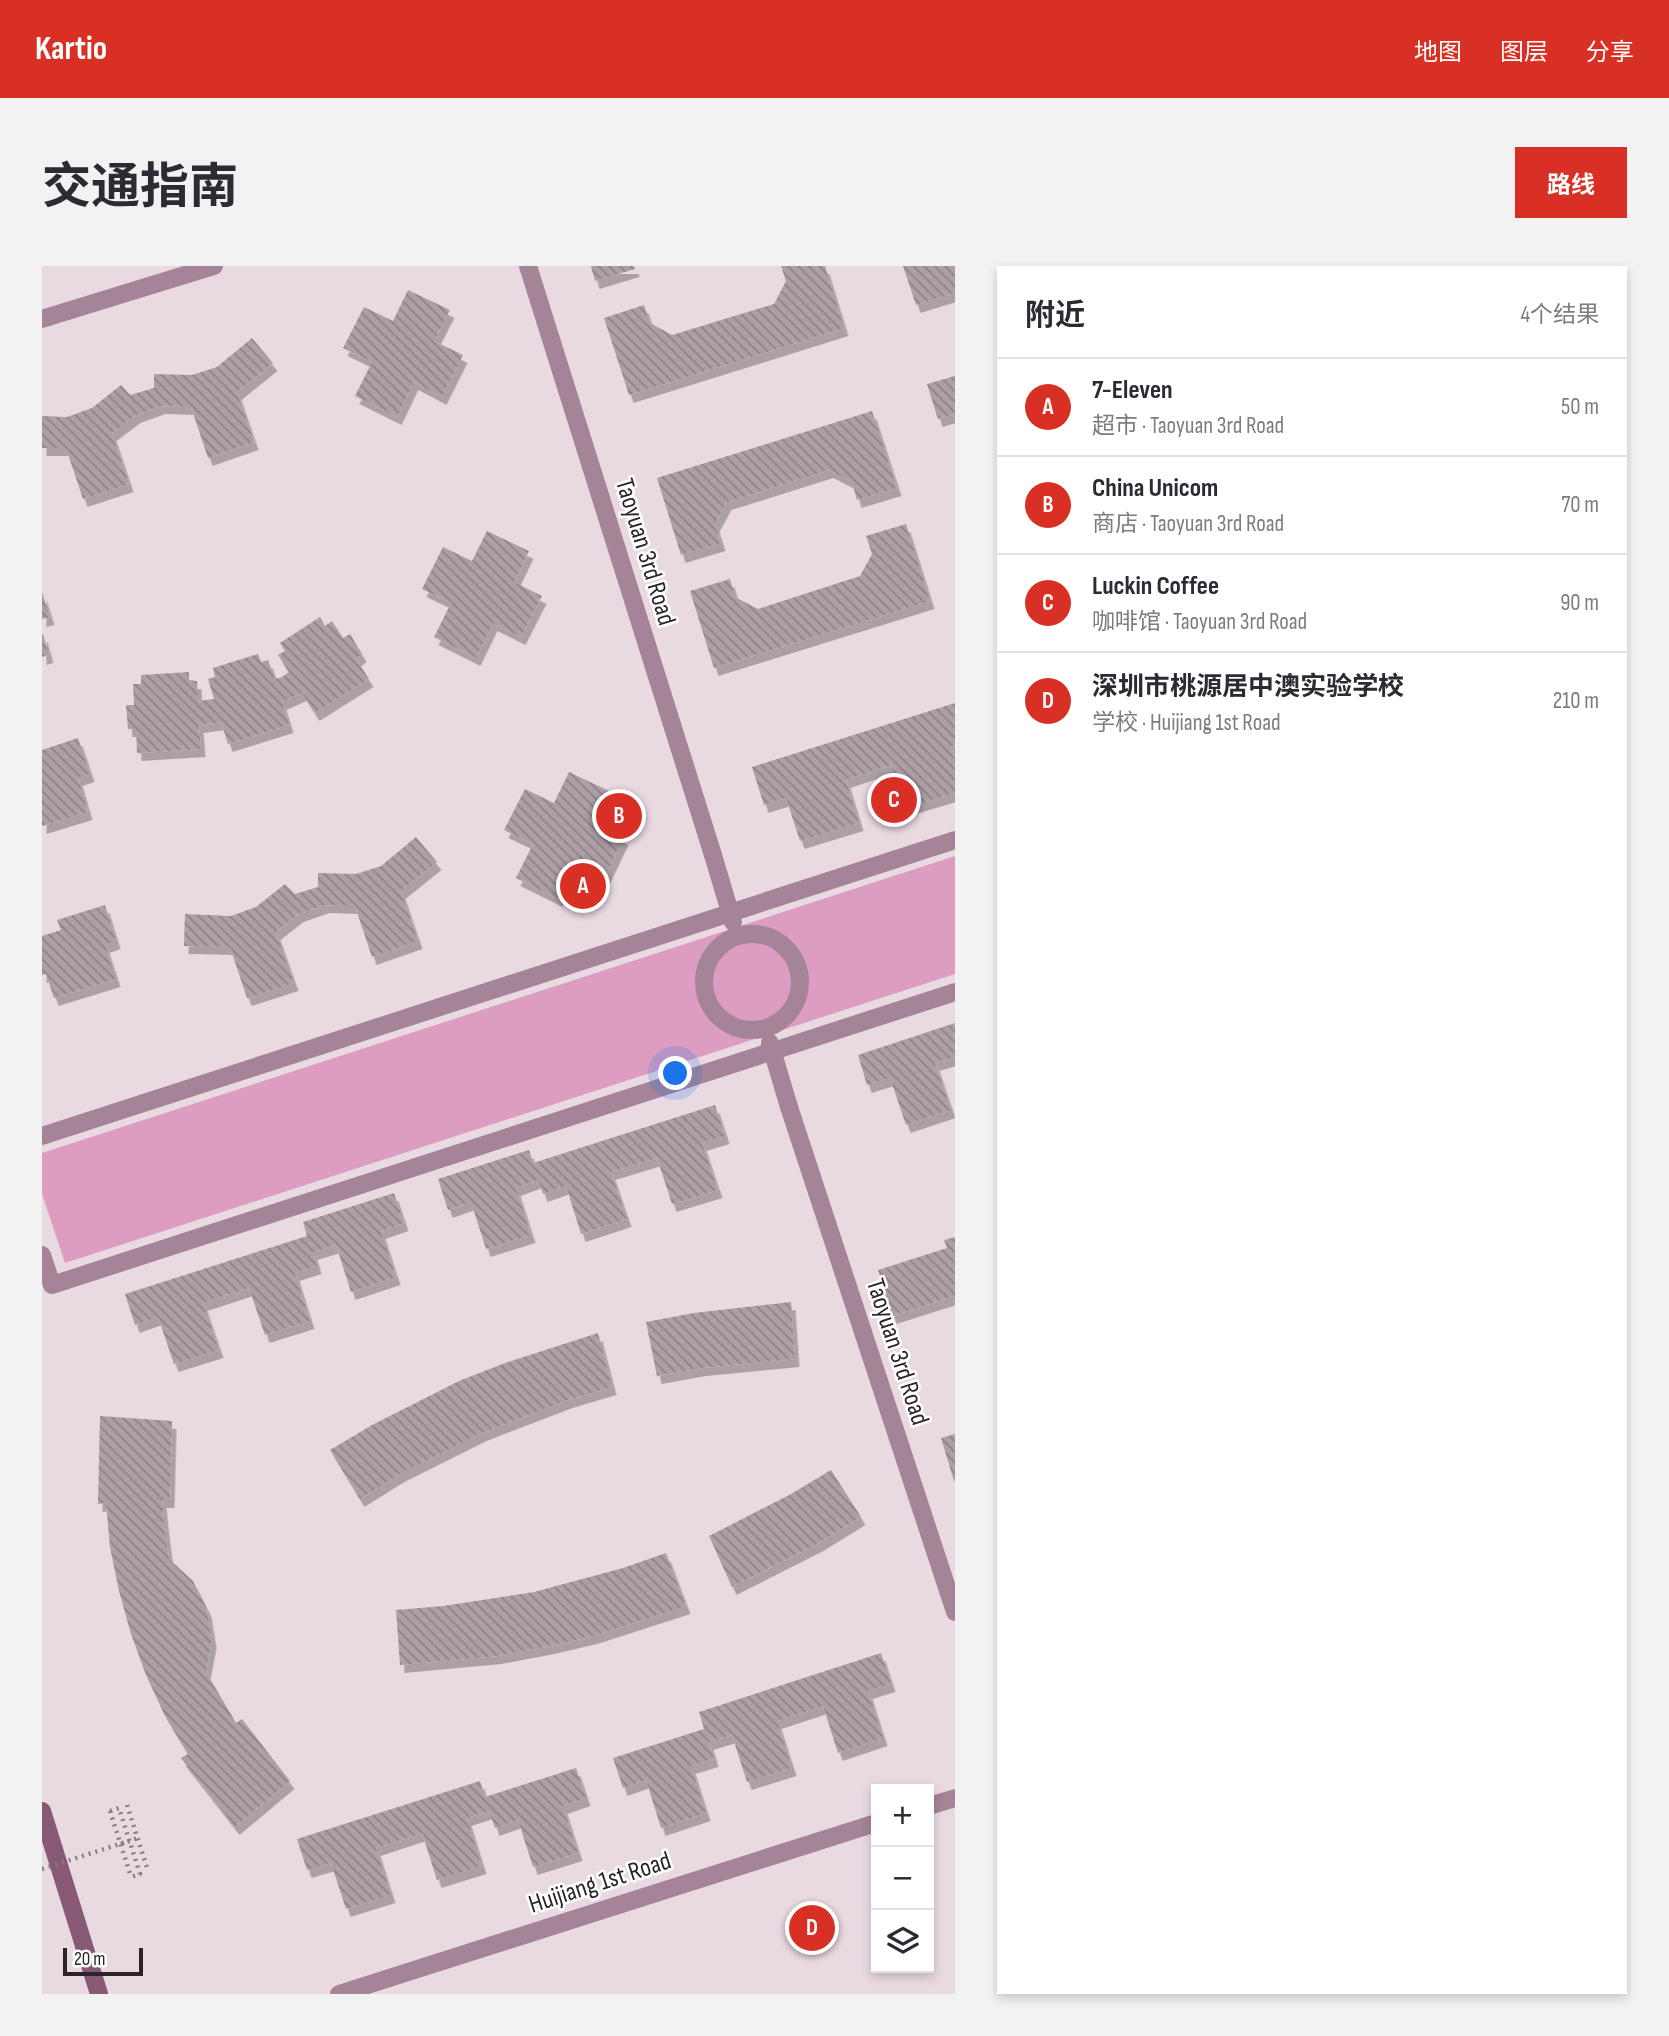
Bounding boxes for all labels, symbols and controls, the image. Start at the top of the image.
text: Kartio [35,29,107,69]
text: 地图 [1414,38,1462,67]
text: 图层 [1500,38,1548,67]
text: 分享 [1586,38,1634,67]
button: 路线 [1515,147,1627,218]
text: 交通指南 [42,159,238,218]
text: 附近 [1025,298,1085,334]
text: 4个结果 [1520,301,1599,329]
text: 7-Eleven [1092,375,1173,406]
text: A [1043,393,1053,421]
text: 50 m [1561,393,1599,421]
text: 超市 · Taoyuan 3rd Road [1092,412,1284,440]
text: China Unicom [1092,473,1218,504]
street label: Taoyuan 3rd Road [608,475,682,629]
text: B [1043,491,1053,519]
text: 70 m [1561,491,1599,519]
text: 商店 · Taoyuan 3rd Road [1092,510,1284,538]
text: Luckin Coffee [1092,571,1219,602]
text: C [1042,589,1054,617]
text: 90 m [1560,589,1599,617]
text: 咖啡馆 · Taoyuan 3rd Road [1092,608,1307,636]
text: 深圳市桃源居中澳实验学校 [1092,672,1404,703]
text: D [1042,687,1054,715]
text: 210 m [1553,687,1599,715]
text: 学校 · Huijiang 1st Road [1092,709,1281,737]
pin: C [871,774,917,826]
pin: B [596,790,642,842]
pin: A [560,860,606,912]
your location [658,1056,692,1090]
street label: Taoyuan 3rd Road [859,1275,935,1429]
map controls [871,1784,934,1973]
button: + [871,1784,934,1847]
street label: Huijiang 1st Road [525,1845,675,1921]
button: − [871,1847,934,1910]
pin: D [789,1902,835,1954]
button: layers [871,1910,934,1973]
scale bar [63,1945,144,1977]
text: 20 m [74,1948,106,1971]

